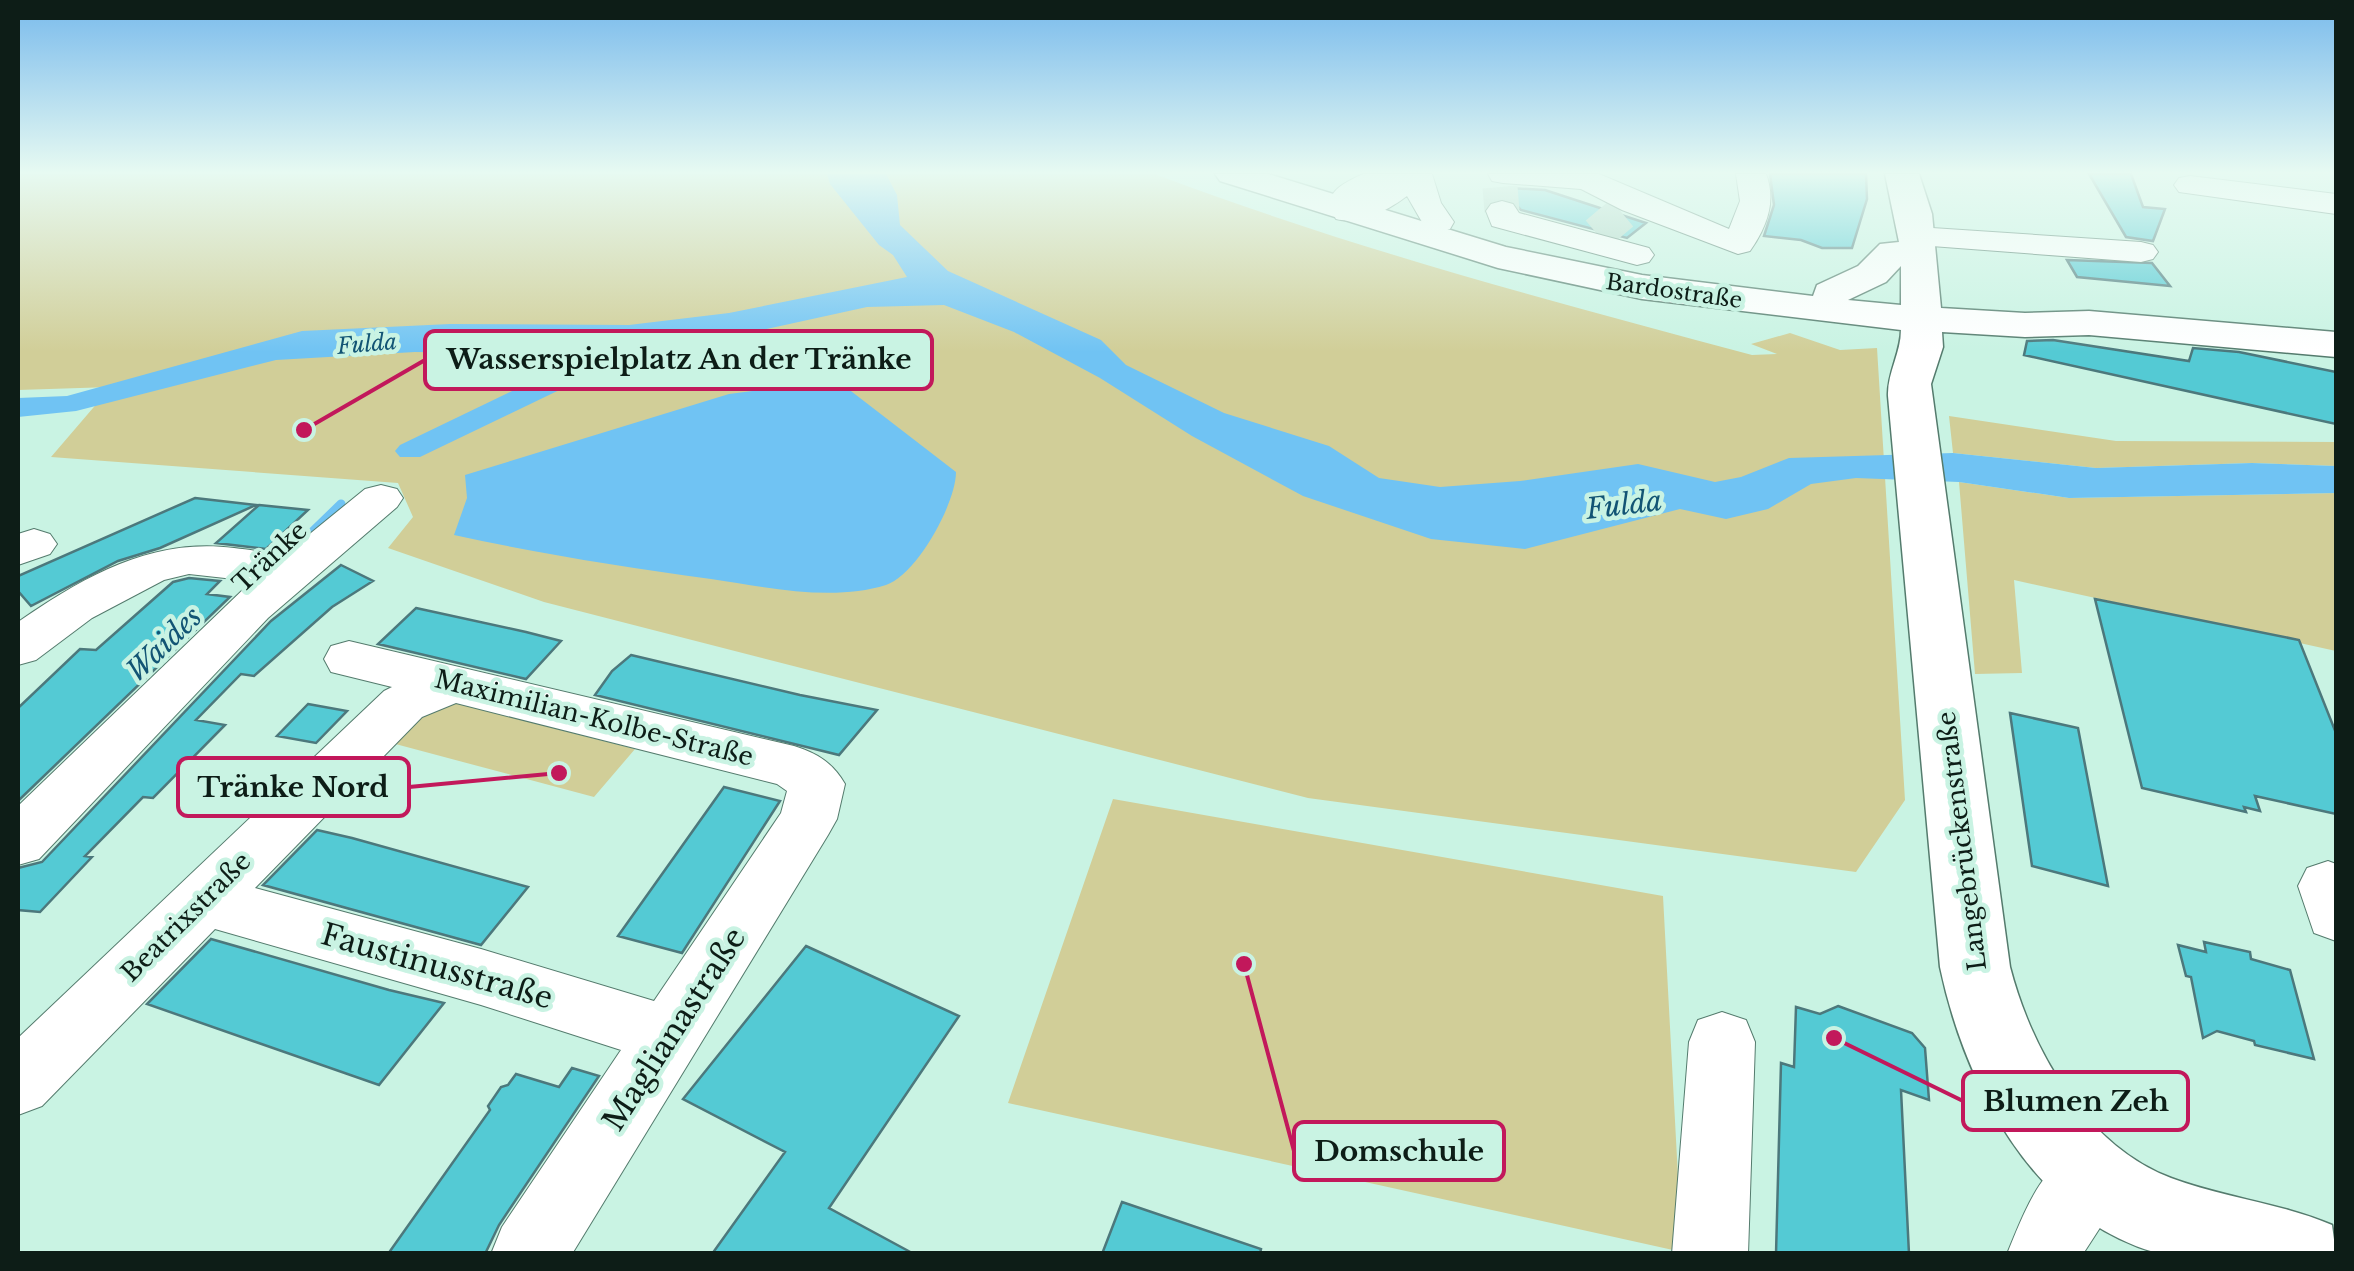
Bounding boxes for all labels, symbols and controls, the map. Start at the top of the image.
street label: Bardostraße [1604,268,1744,314]
water label: Fulda [335,328,398,360]
callout: Wasserspielplatz An der Tränke [425,331,932,389]
text: Wasserspielplatz An der Tränke [445,342,912,377]
water label: Fulda [1583,483,1664,527]
street label: Tränke [226,515,314,599]
water label: Waides [119,600,209,688]
street label: Maximilian-Kolbe-Straße [431,663,757,773]
street label: Langebrückenstraße [1931,710,1993,972]
callout: Tränke Nord [178,758,409,816]
text: Tränke Nord [197,770,389,805]
street label: Beatrixstraße [115,846,257,988]
street label: Faustinusstraße [317,915,557,1017]
street label: Maglianastraße [595,920,753,1138]
callout: Blumen Zeh [1963,1072,2188,1130]
text: Blumen Zeh [1983,1084,2169,1119]
callout: Domschule [1294,1122,1504,1180]
text: Domschule [1314,1134,1484,1169]

